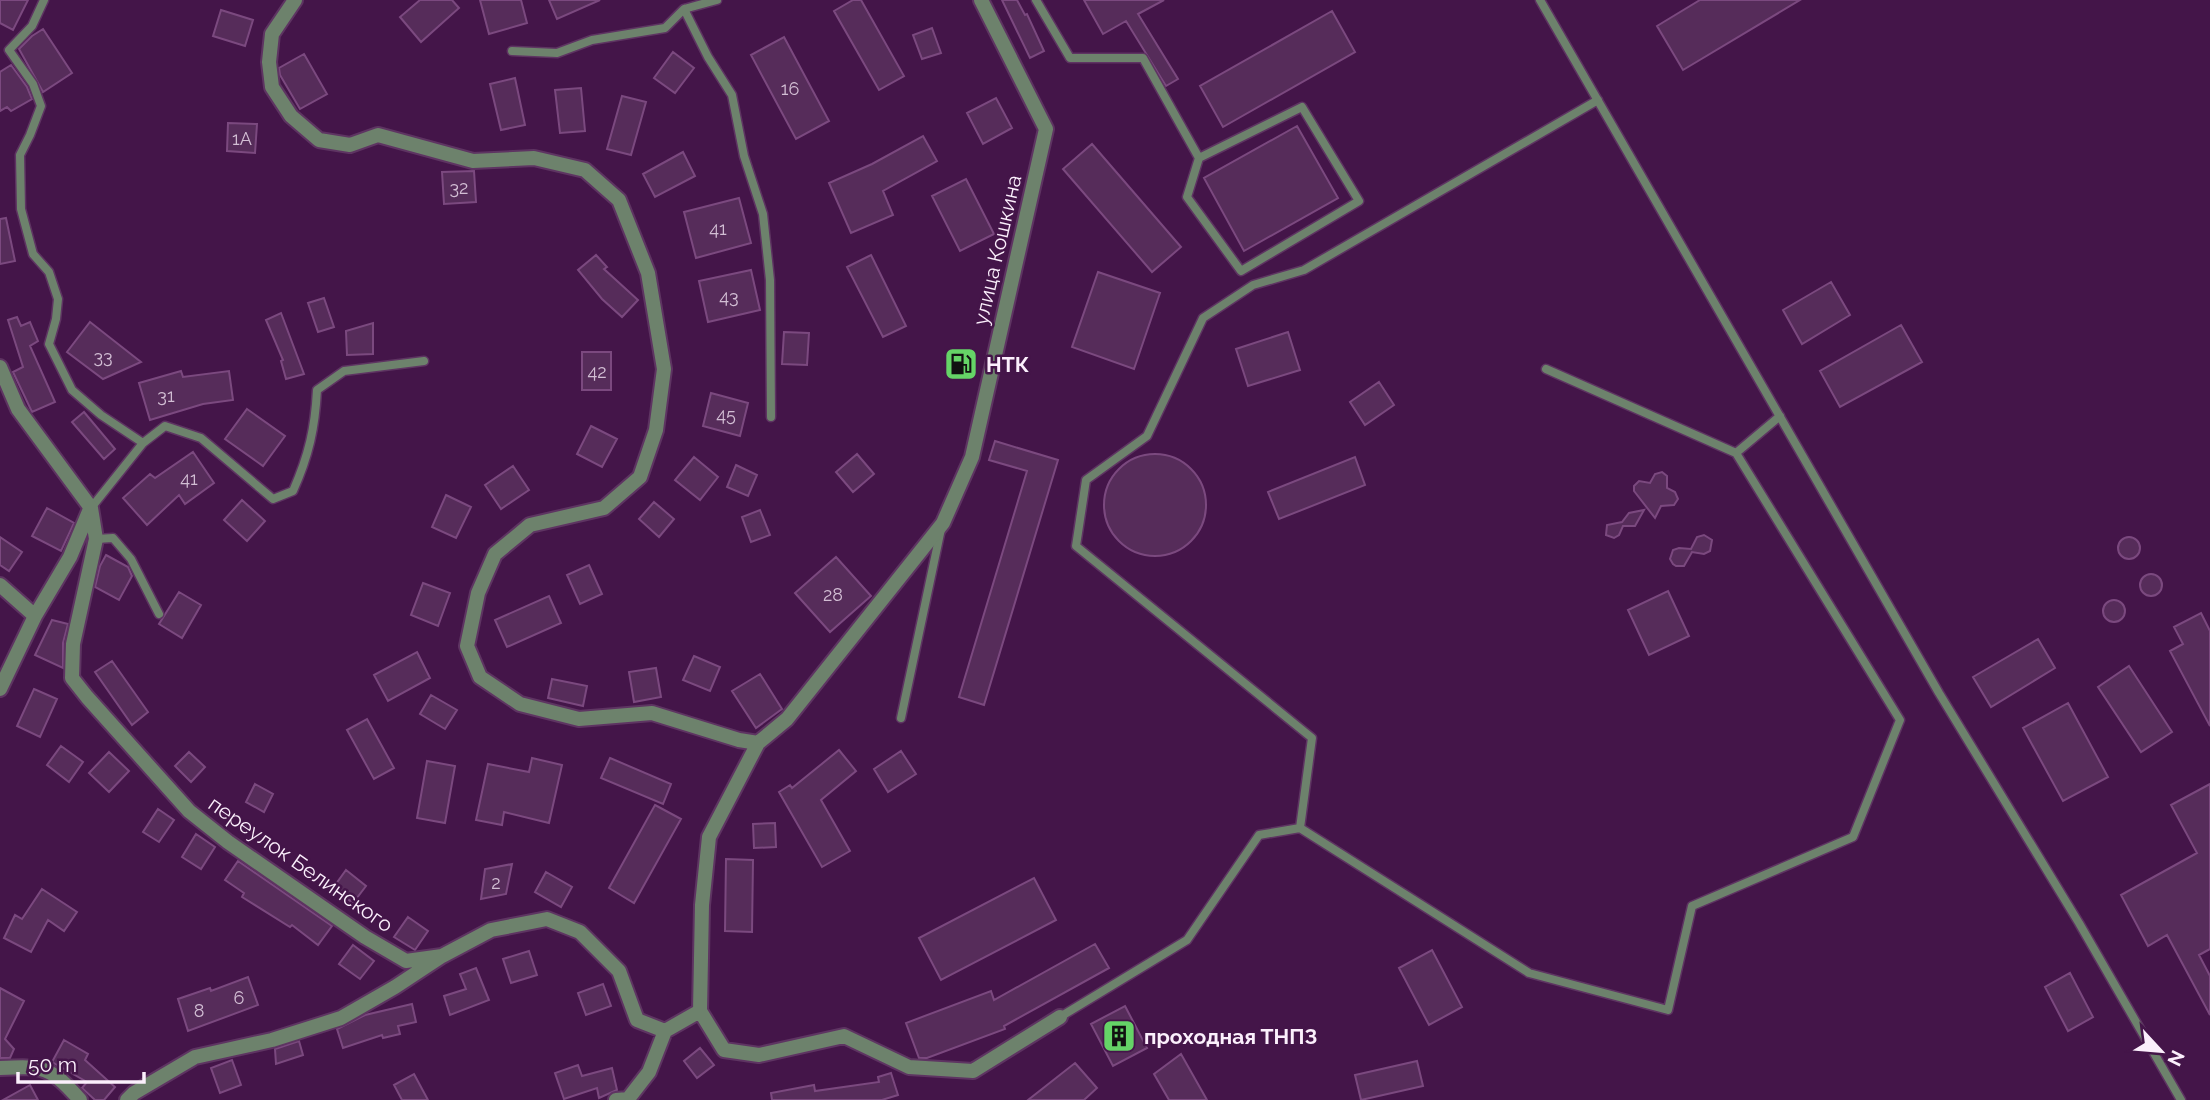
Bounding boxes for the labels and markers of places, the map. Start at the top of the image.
fuel station icon: НТК [942,345,980,383]
place label: НТК [986,352,1030,377]
building icon: проходная ТНПЗ [1100,1017,1138,1055]
place label: проходная ТНПЗ [1144,1024,1317,1049]

